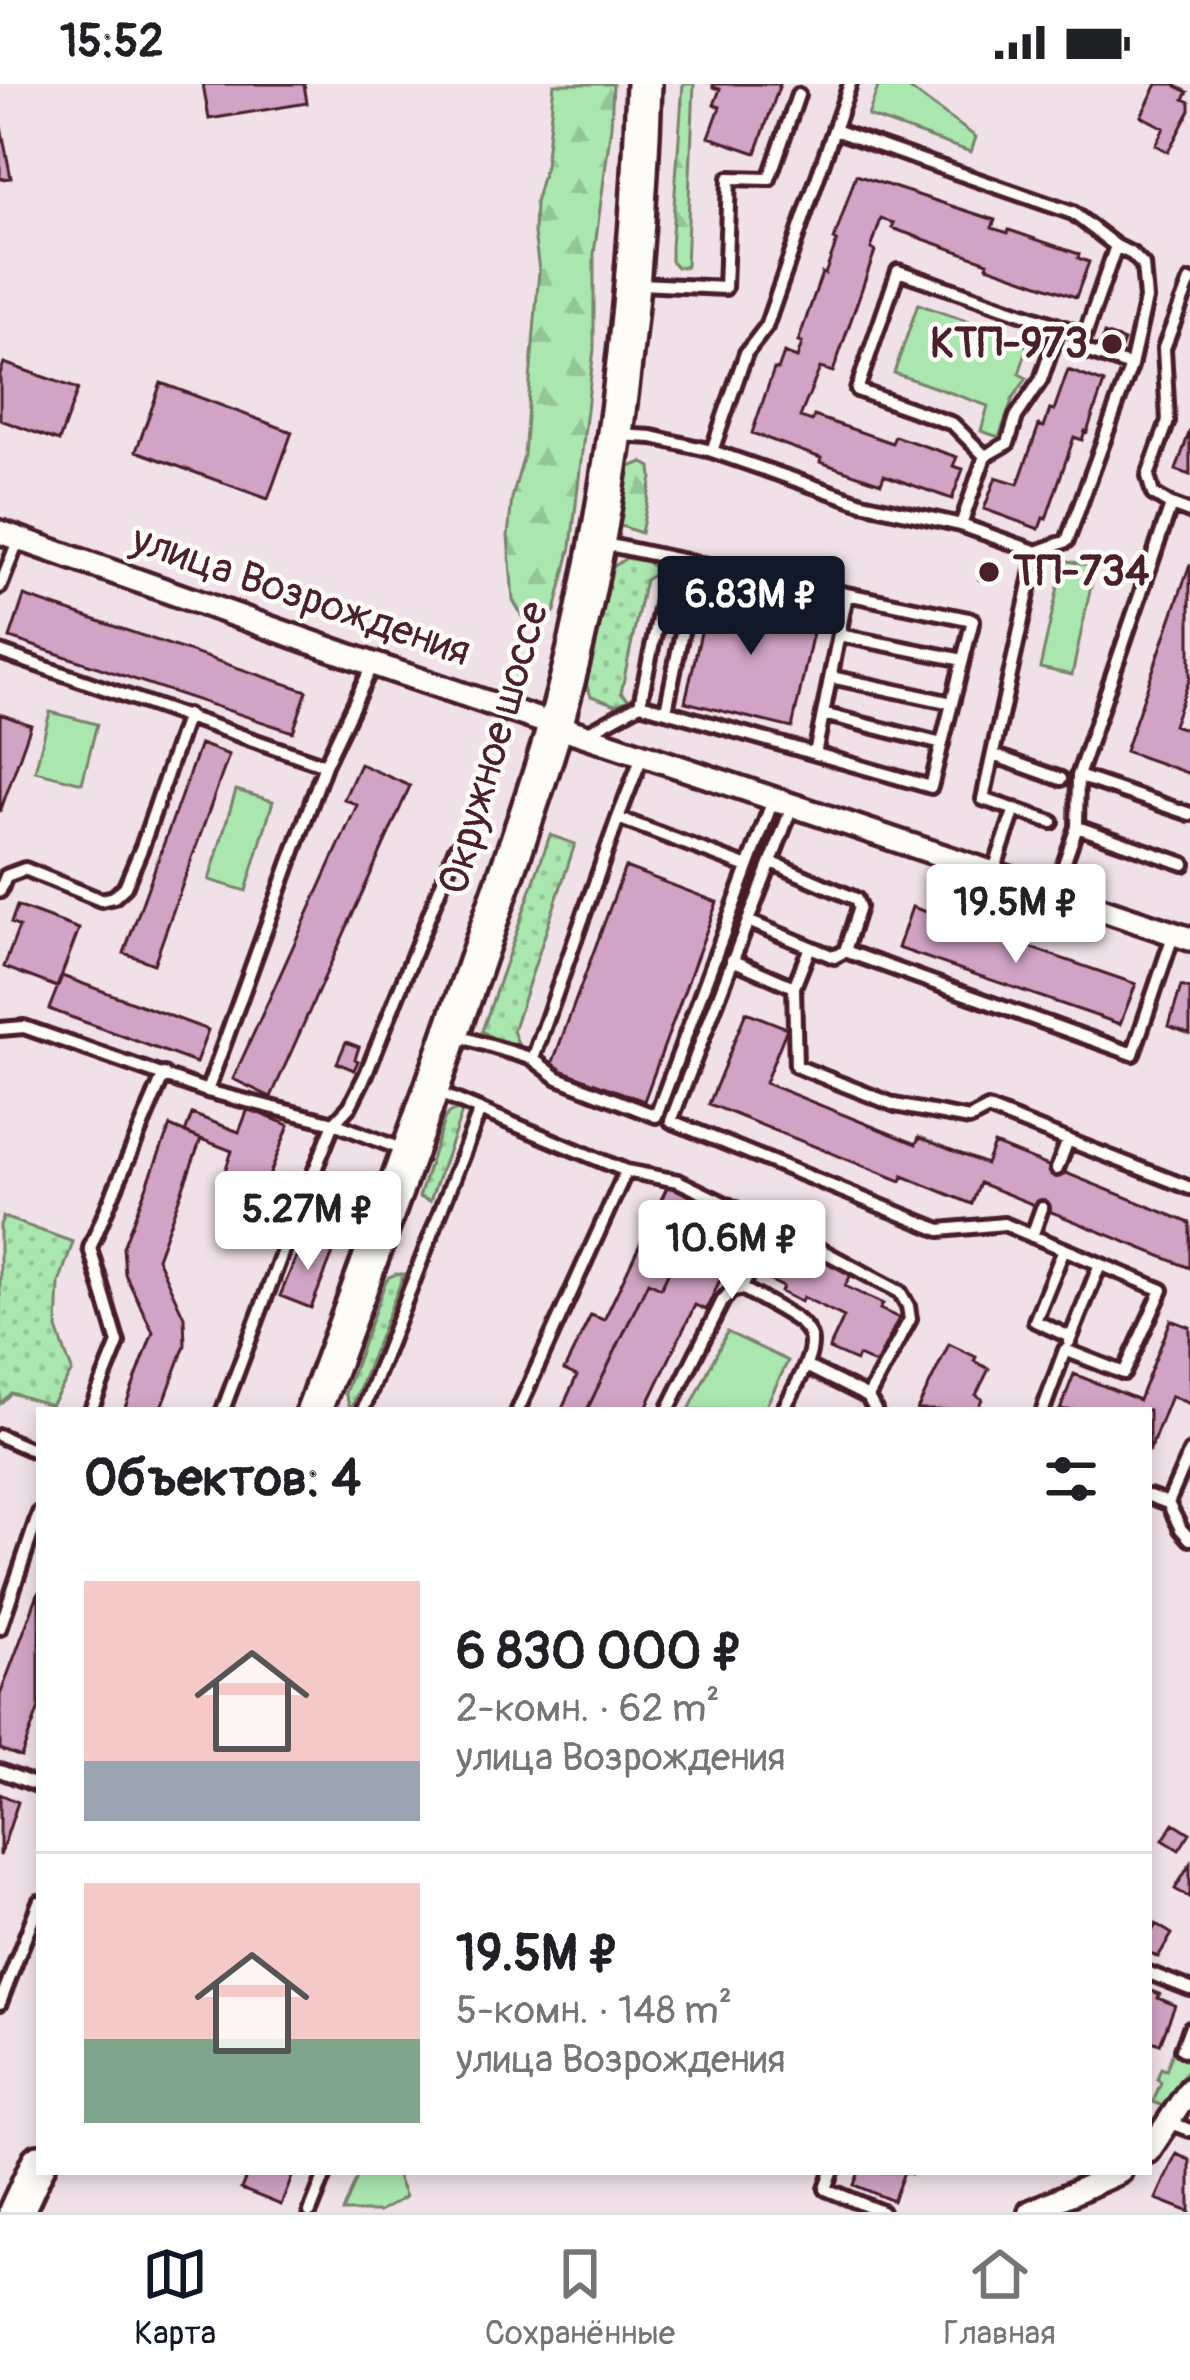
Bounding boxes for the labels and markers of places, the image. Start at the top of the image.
place label: КТП-973 [930,318,1088,370]
marker: КТП-973 [1099,331,1125,357]
place label: ТП-734 [1013,546,1150,598]
pin: 6.83M ₽ [640,556,862,658]
marker: ТП-734 [976,559,1002,585]
pin: 19.5M ₽ [905,864,1127,966]
pin: 5.27M ₽ [197,1171,419,1273]
pin: 10.6M ₽ [621,1200,843,1302]

